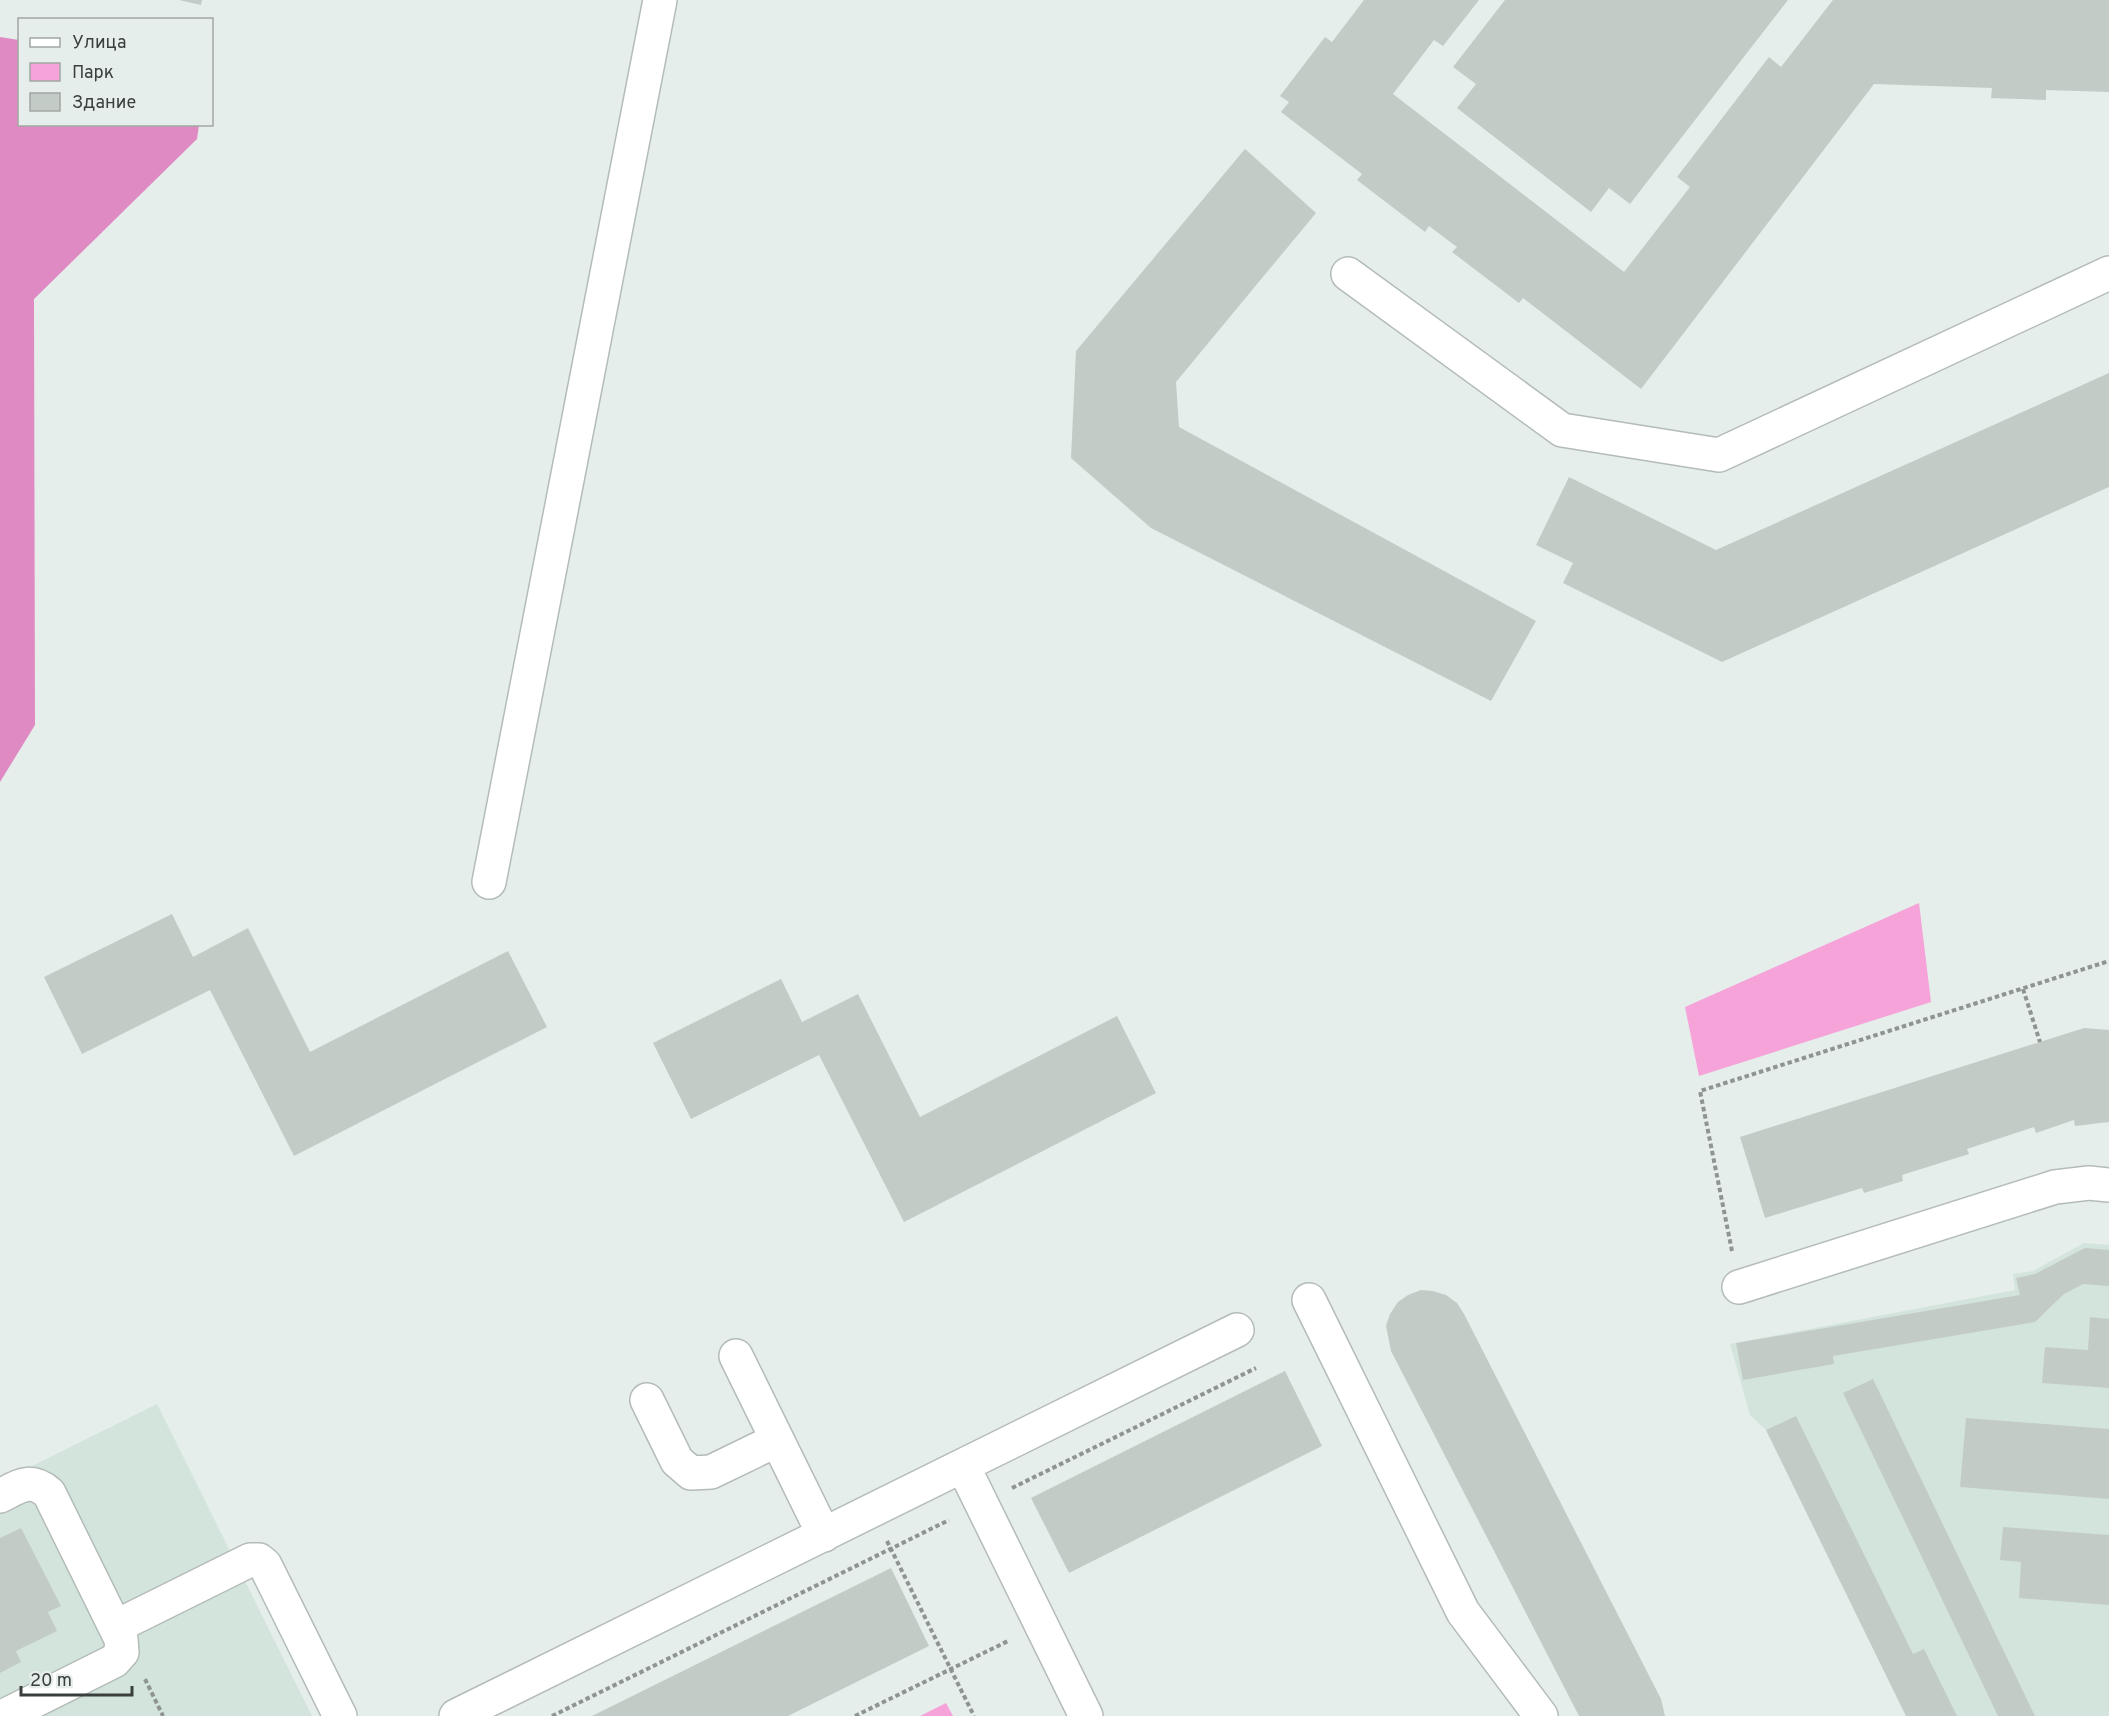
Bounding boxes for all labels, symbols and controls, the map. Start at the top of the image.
legend [18,18,213,126]
text: Улица [72,32,126,55]
text: Парк [72,62,114,85]
text: Здание [72,92,136,115]
scale bar [21,1659,132,1697]
text: 20 m [30,1670,72,1693]

